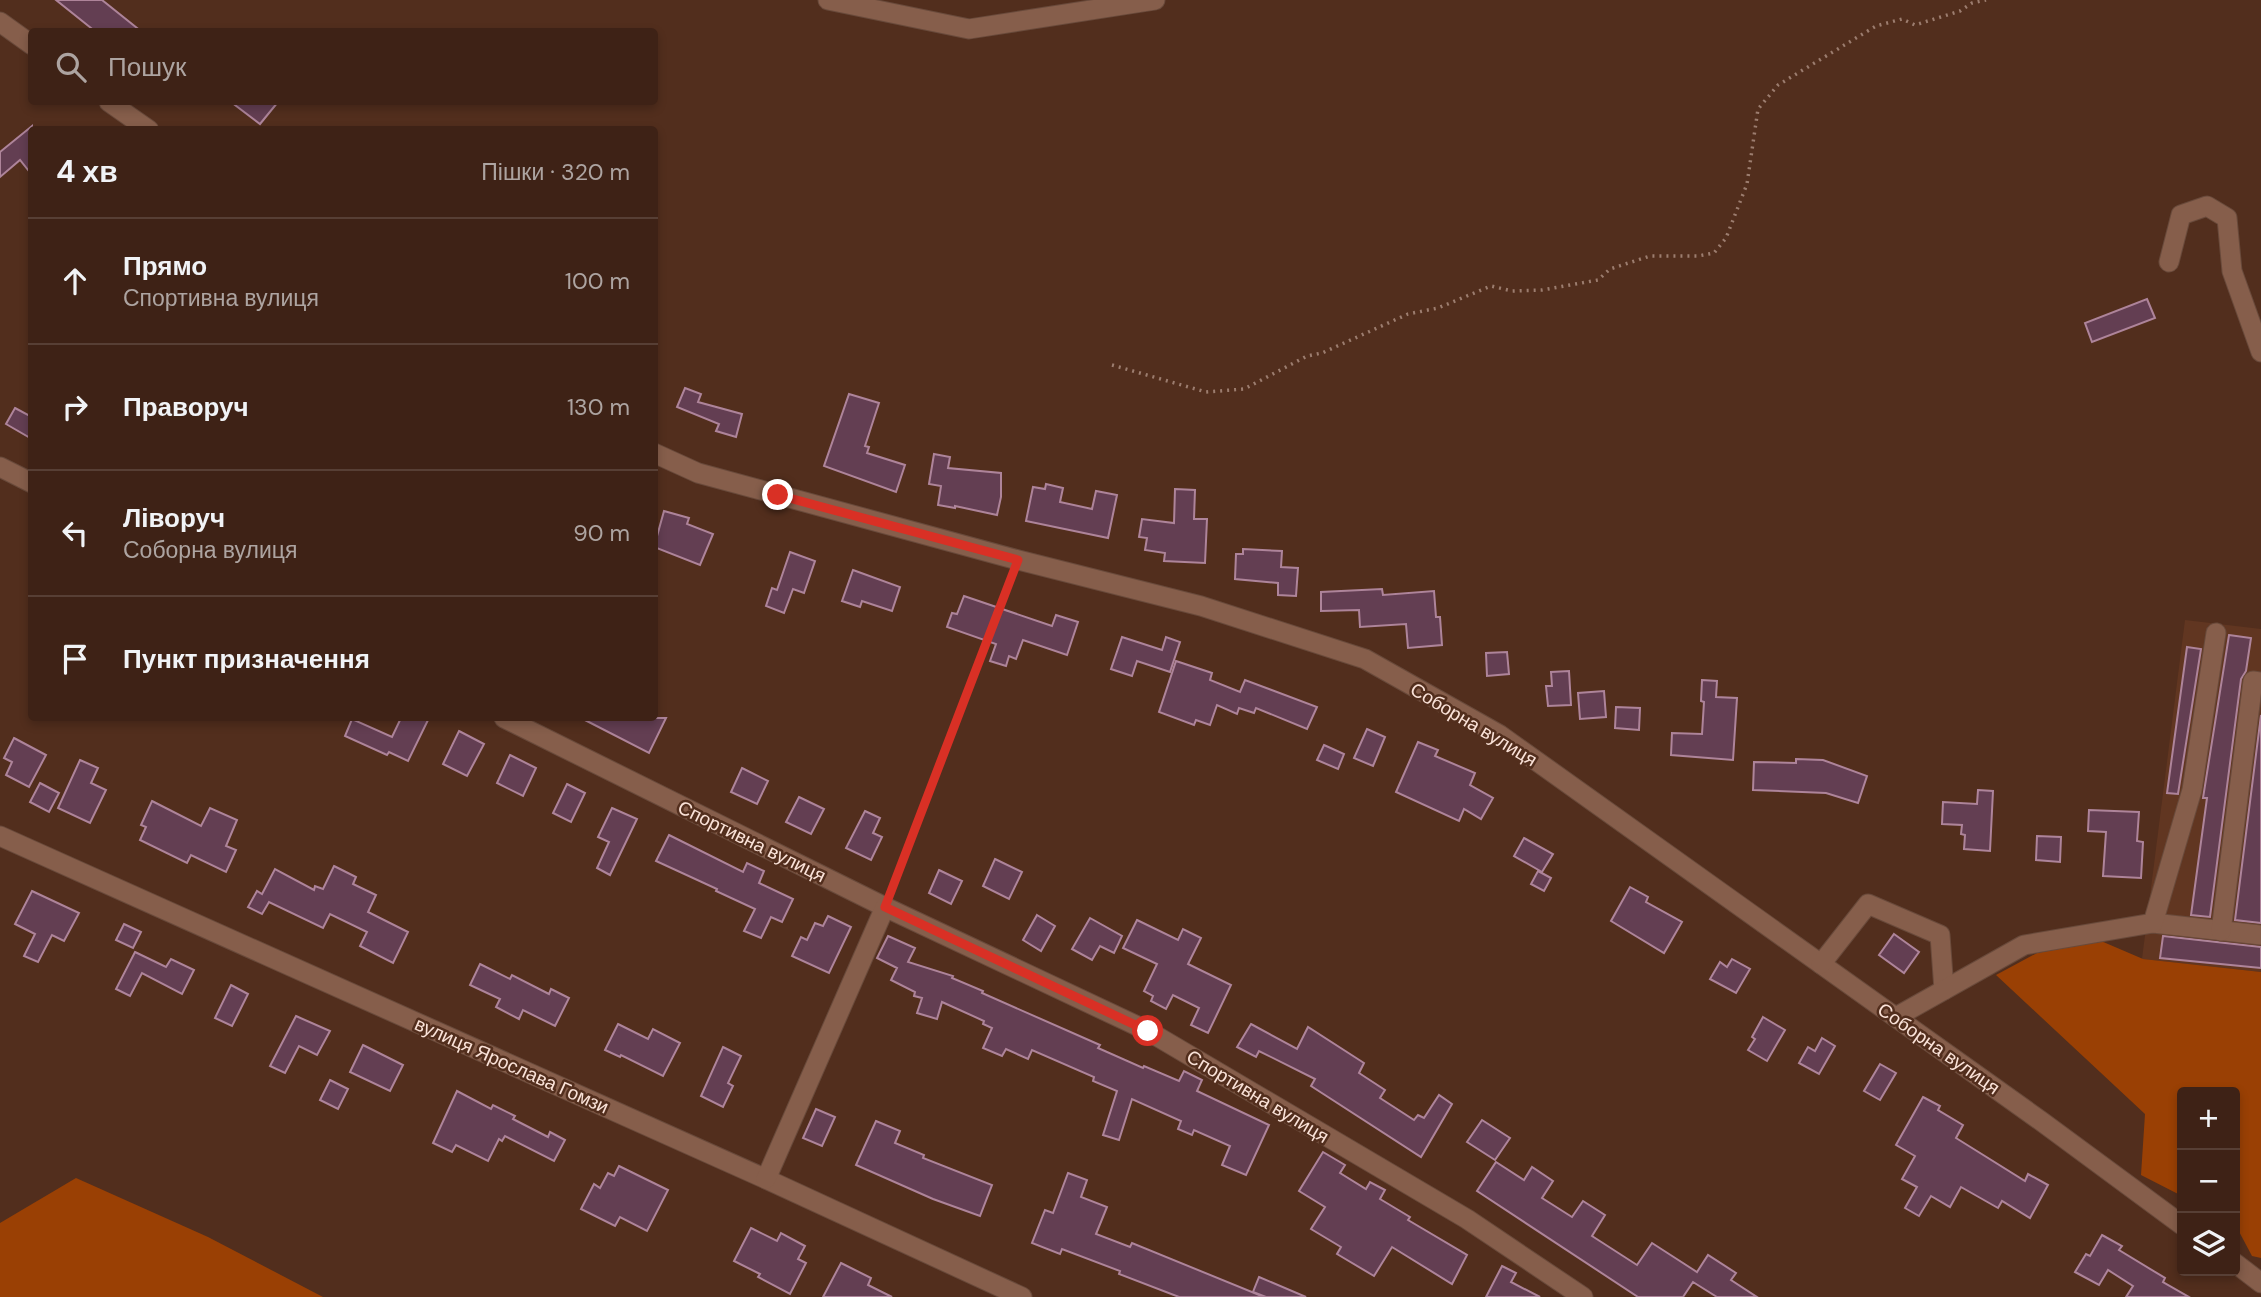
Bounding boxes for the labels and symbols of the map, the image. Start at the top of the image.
route end [762,479,793,510]
street label: Соборна вулиця [1406,677,1542,772]
street label: Спортивна вулиця [674,795,830,888]
street label: Соборна вулиця [1873,997,2005,1100]
street label: вулиця Ярослава Гомзи [411,1011,613,1120]
route start [1132,1015,1163,1046]
street label: Спортивна вулиця [1182,1044,1334,1149]

